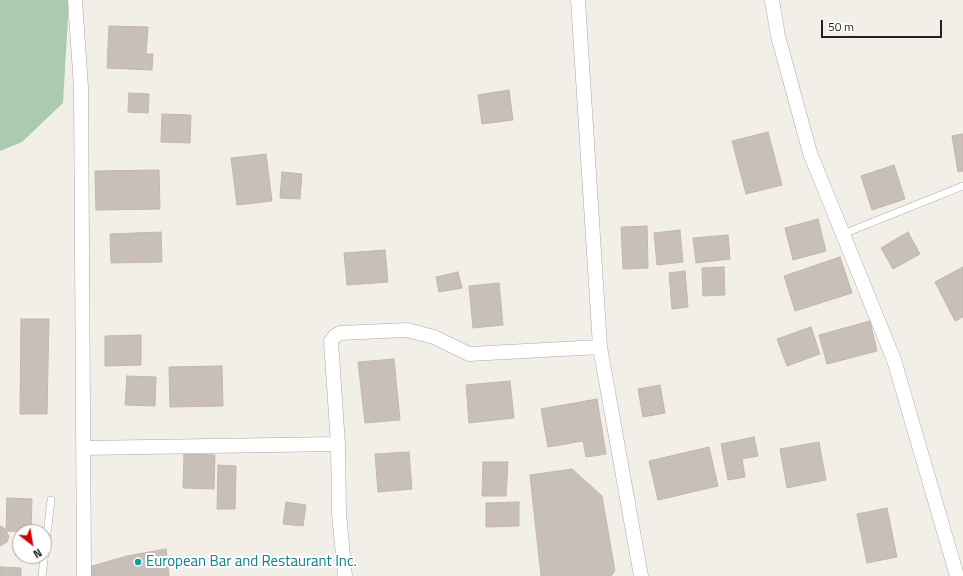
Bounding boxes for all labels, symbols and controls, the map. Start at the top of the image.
scale bar [823,12,944,38]
text: 50 m [828,17,854,36]
north arrow [12,524,52,564]
text: N [30,545,45,562]
place label: European Bar and Restaurant Inc. [146,553,357,571]
marker: European Bar and Restaurant Inc. [133,557,143,567]

